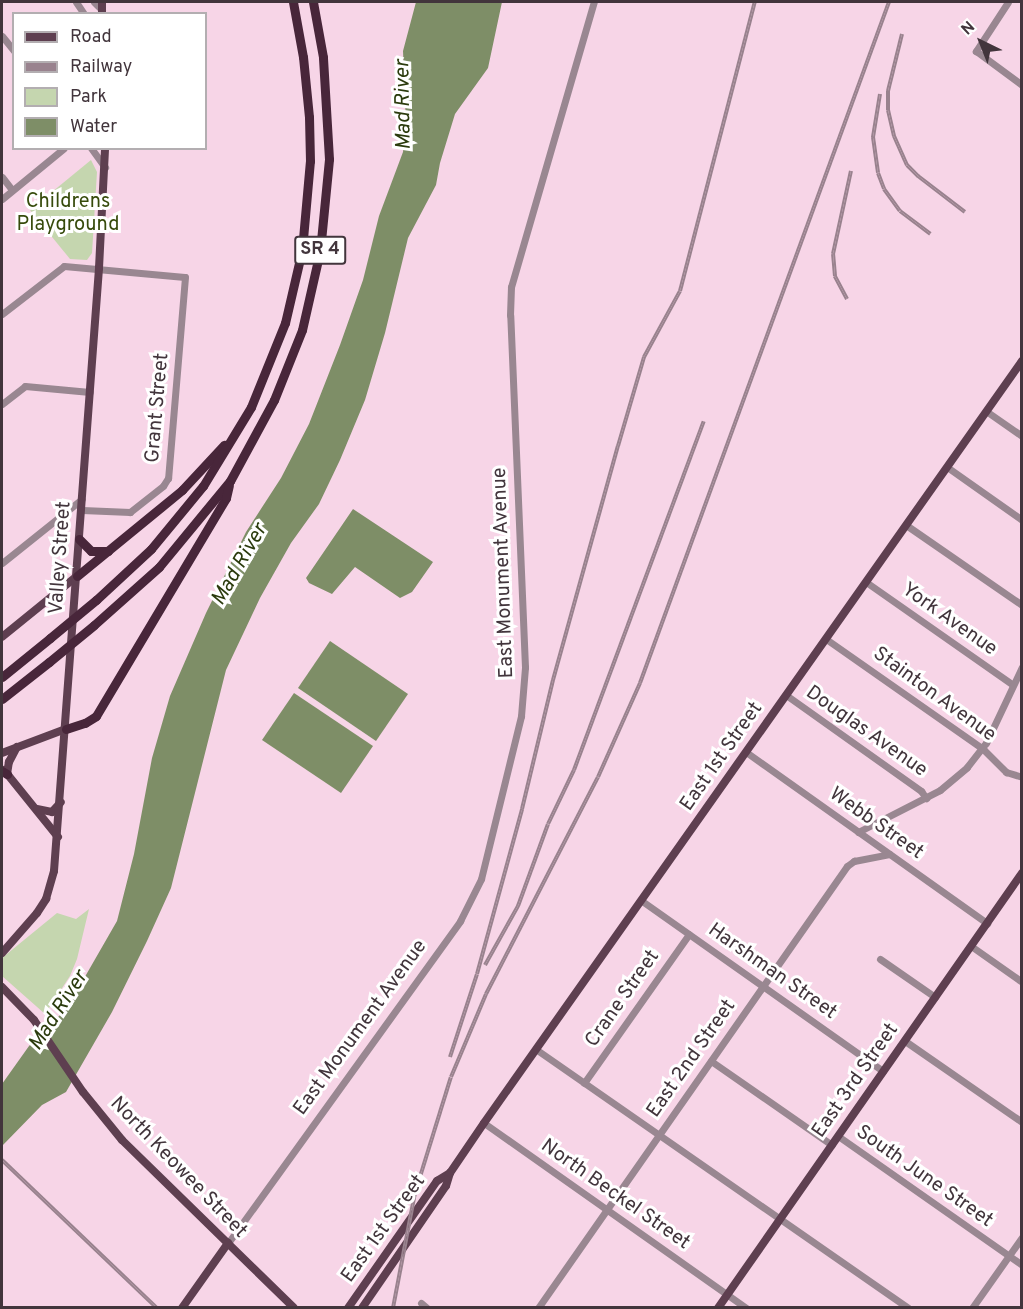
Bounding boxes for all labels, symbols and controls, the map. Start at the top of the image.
legend [12,12,207,150]
north arrow [951,12,1011,72]
text: N [958,18,980,40]
text: Road [70,26,112,49]
text: Railway [70,56,132,79]
water label: Mad River [391,60,417,150]
text: Park [70,86,107,109]
text: Water [70,116,117,139]
park label: Childrens Playground [17,190,119,237]
road number: SR 4 [293,235,347,265]
street label: Grant Street [141,352,175,464]
street label: East Monument Avenue [488,467,520,679]
street label: Valley Street [45,501,77,615]
water label: Mad River [207,520,273,610]
street label: York Avenue [896,578,1002,662]
street label: Stainton Avenue [868,642,1000,748]
street label: Douglas Avenue [800,681,932,783]
street label: East 1st Street [676,698,768,816]
street label: Webb Street [824,783,928,865]
street label: Harshman Street [703,919,841,1025]
street label: East Monument Avenue [289,935,433,1121]
street label: Crane Street [581,946,665,1052]
water label: Mad River [24,966,94,1056]
street label: East 2nd Street [642,995,742,1123]
street label: East 3rd Street [808,1019,904,1143]
street label: North Keowee Street [104,1092,252,1244]
street label: South June Street [851,1121,997,1233]
street label: North Beckel Street [536,1135,694,1255]
street label: East 1st Street [337,1170,431,1288]

